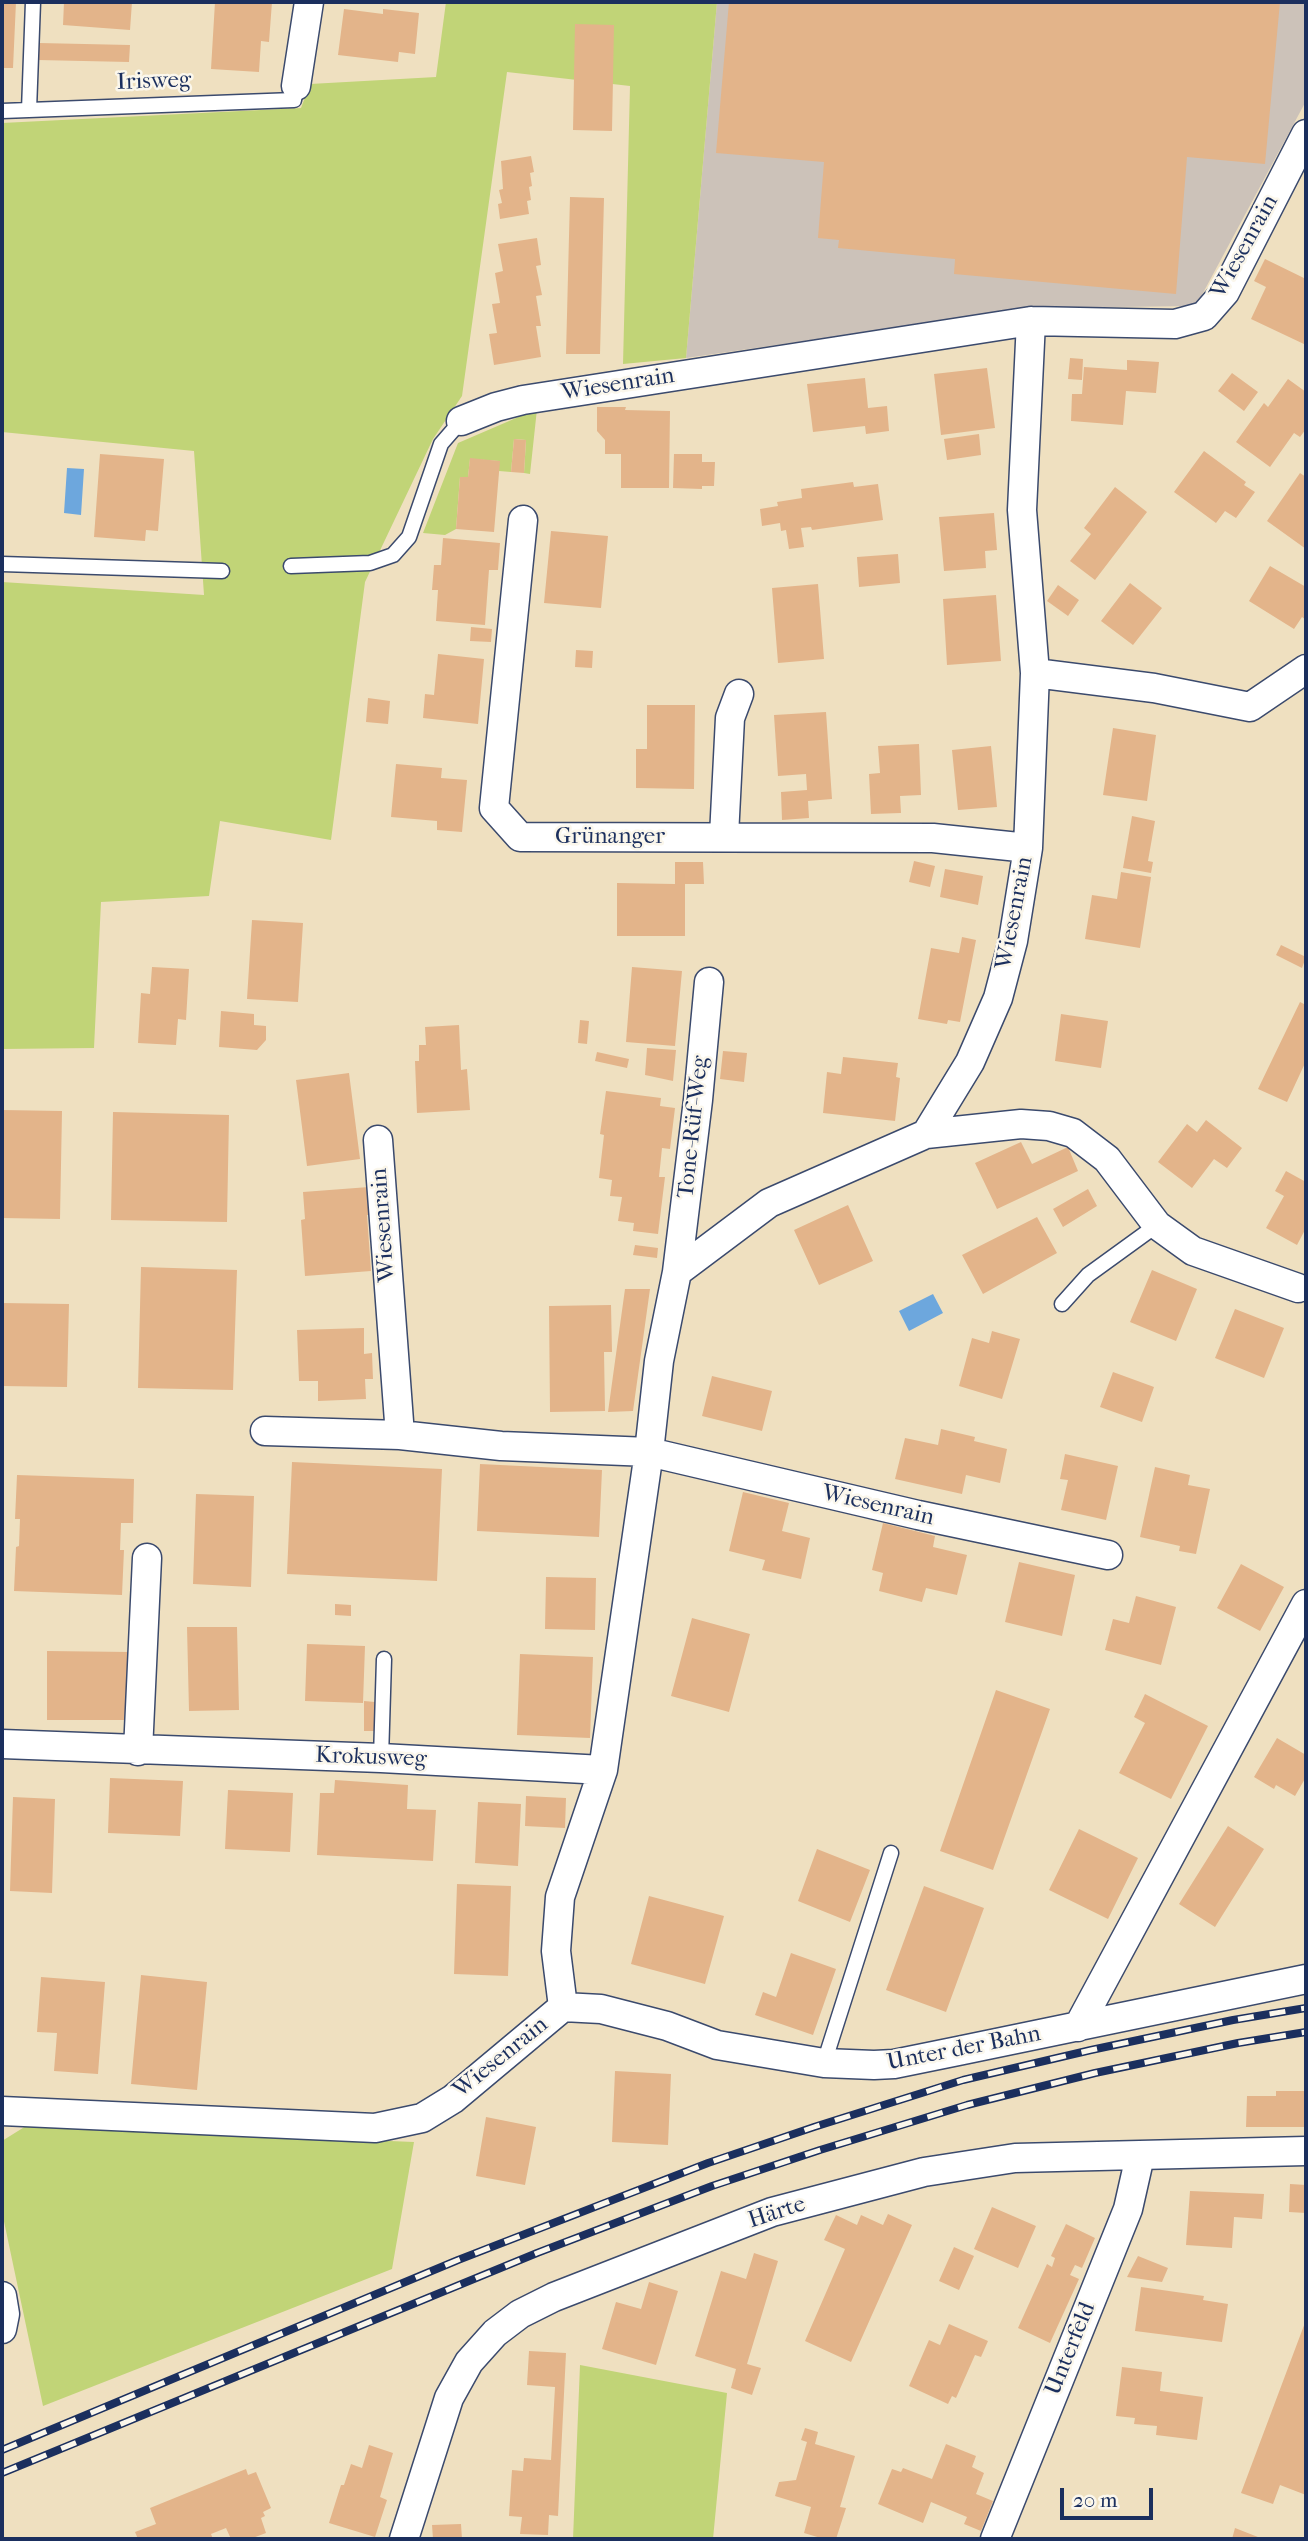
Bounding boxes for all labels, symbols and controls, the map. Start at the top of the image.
street label: Irisweg [116,67,192,97]
street label: Wiesenrain [1205,190,1285,304]
street label: Wiesenrain [559,362,677,408]
street label: Grünanger [555,823,665,851]
street label: Wiesenrain [991,854,1039,972]
street label: Tone-Rüf-Weg [673,1054,715,1200]
street label: Wiesenrain [366,1167,402,1283]
street label: Wiesenrain [819,1480,937,1532]
street label: Krokusweg [315,1742,427,1774]
street label: Wiesenrain [448,2011,554,2105]
street label: Unter der Bahn [885,2021,1043,2077]
street label: Härte [745,2191,809,2235]
street label: Unterfeld [1040,2299,1102,2399]
scale bar [1063,2474,1156,2518]
text: 20 m [1073,2488,1117,2512]

